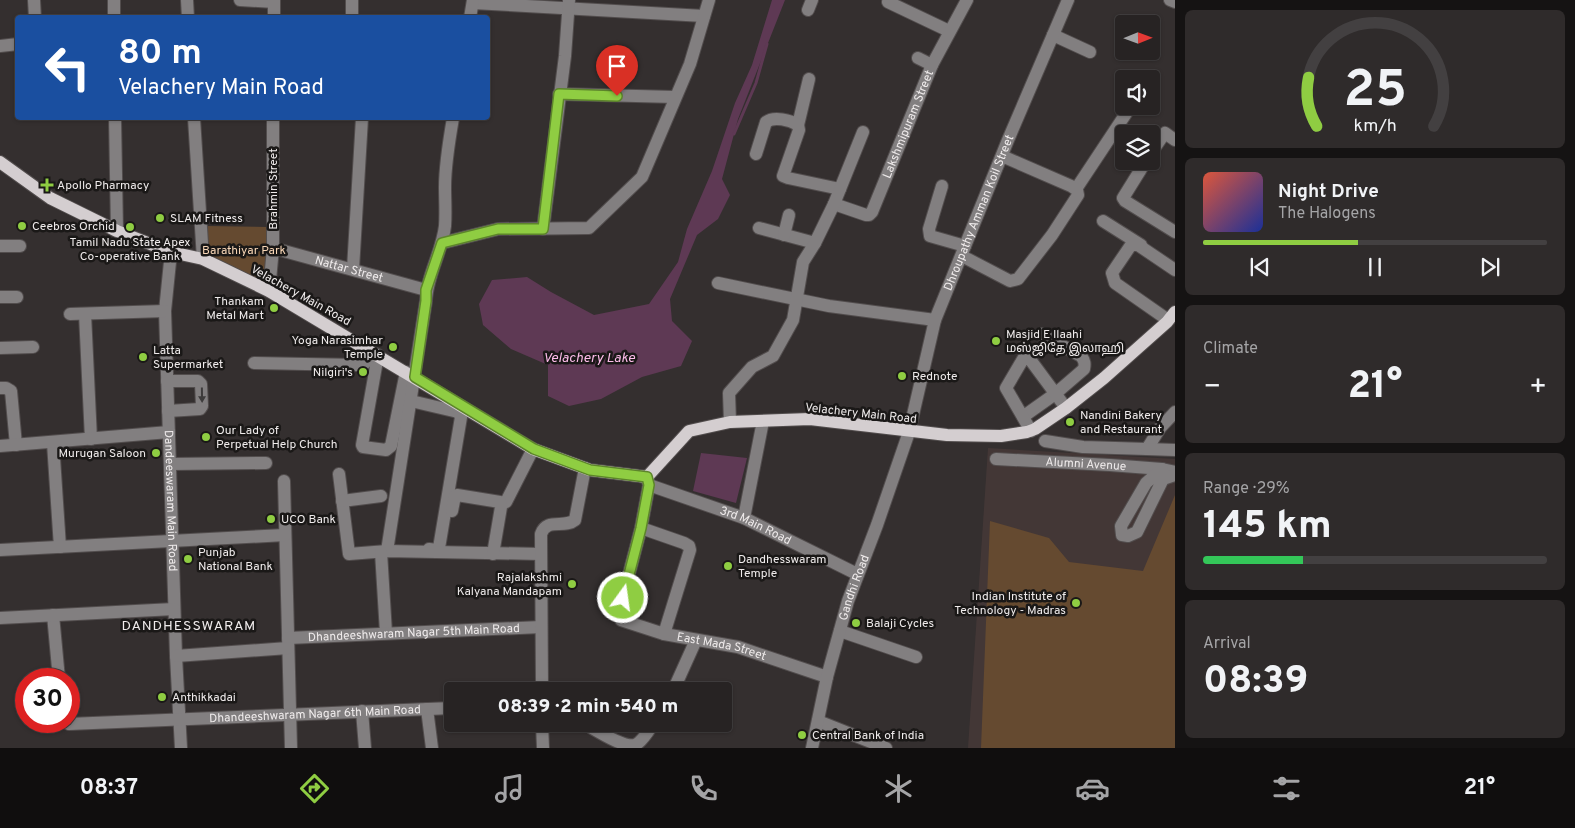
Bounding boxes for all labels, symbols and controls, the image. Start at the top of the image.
north arrow [1115,15,1160,60]
map controls [1115,15,1160,170]
text: 80 m [118,32,202,76]
icon: left [35,35,100,100]
pin [596,45,638,96]
icon: arrive [603,52,631,80]
text: 25 [1343,59,1407,125]
street label: Lakshmipuram Street [880,68,938,181]
button: sound [1115,70,1160,115]
text: Velachery Main Road [118,75,324,102]
text: km/h [1353,115,1397,138]
button: layers [1115,125,1160,170]
street label: Dhroupathy Amman Koil Street [941,132,1018,293]
street label: Brahmin Street [266,148,282,230]
place label: Apollo Pharmacy [57,178,149,194]
marker: Apollo Pharmacy [41,179,53,191]
text: Night Drive [1278,180,1379,204]
text: The Halogens [1278,204,1376,224]
place label: SLAM Fitness [170,211,243,227]
marker: SLAM Fitness [154,212,166,224]
place label: Ceebros Orchid [32,219,115,235]
marker: Ceebros Orchid [16,220,28,232]
marker: Tamil Nadu State Apex Co-operative Bank [124,221,136,233]
place label: Tamil Nadu State Apex Co-operative Bank [69,235,191,265]
park label: Barathiyar Park [202,243,286,259]
street label: Nattar Street [313,253,385,287]
icon: previous [1246,253,1274,281]
icon: pause [1361,253,1389,281]
icon: next [1476,253,1504,281]
street label: Velachery Main Road [248,262,353,330]
place label: Thankam Metal Mart [206,294,264,324]
marker: Thankam Metal Mart [268,302,280,314]
place label: Masjid E Ilaahi மஸ்ஜிதே இலாஹி [1006,327,1124,357]
place label: Yoga Narasimhar Temple [291,333,383,363]
marker: Masjid E Ilaahi மஸ்ஜிதே இலாஹி [990,335,1002,347]
text: Climate [1203,339,1258,359]
marker: Yoga Narasimhar Temple [387,341,399,353]
place label: Latta Supermarket [153,343,223,373]
water label: Velachery Lake [543,350,636,367]
marker: Latta Supermarket [137,351,149,363]
text: 21° [1348,363,1402,412]
place label: Nilgiri's [313,365,353,381]
marker: Nilgiri's [357,366,369,378]
place label: Rednote [912,369,957,385]
marker: Rednote [896,370,908,382]
text: − [1203,370,1221,406]
text: + [1529,370,1547,406]
one-way arrow [198,387,206,403]
street label: Velachery Main Road [804,400,918,428]
place label: Nandini Bakery and Restaurant [1080,408,1162,438]
marker: Nandini Bakery and Restaurant [1064,416,1076,428]
place label: Our Lady of Perpetual Help Church [216,423,338,453]
street label: Dandeeswaram Main Road [160,430,180,572]
marker: Our Lady of Perpetual Help Church [200,431,212,443]
place label: Murugan Saloon [58,446,146,462]
marker: Murugan Saloon [150,447,162,459]
street label: Alumni Avenue [1045,455,1127,475]
text: Range · 29% [1203,479,1290,499]
street label: 3rd Main Road [717,503,794,549]
text: 145 km [1203,503,1332,552]
place label: UCO Bank [281,512,336,528]
marker: UCO Bank [265,513,277,525]
place label: Punjab National Bank [198,545,273,575]
place label: Dandhesswaram Temple [738,552,827,582]
marker: Punjab National Bank [182,553,194,565]
street label: Gandhi Road [836,553,874,623]
marker: Dandhesswaram Temple [722,560,734,572]
place label: Rajalakshmi Kalyana Mandapam [457,570,562,600]
position arrow [596,571,648,623]
marker: Rajalakshmi Kalyana Mandapam [566,578,578,590]
place label: Indian Institute of Technology - Madras [954,589,1066,619]
marker: Indian Institute of Technology - Madras [1070,597,1082,609]
place label: Balaji Cycles [866,616,934,632]
marker: Balaji Cycles [850,617,862,629]
district label: DANDHESSWARAM [122,618,256,635]
street label: Dhandeeshwaram Nagar 5th Main Road [308,621,520,646]
street label: East Mada Street [676,629,768,665]
text: Arrival [1203,634,1251,654]
text: 08:39 [1203,658,1308,707]
speed limit sign: 30 [15,668,80,733]
place label: Anthikkadai [172,690,236,706]
marker: Anthikkadai [156,691,168,703]
text: 08:39 · 2 min · 540 m [498,695,678,719]
street label: Dhandeeshwaram Nagar 6th Main Road [209,702,421,727]
place label: Central Bank of India [812,728,924,744]
marker: Central Bank of India [796,729,808,741]
icon: directions [297,771,332,806]
icon: music [492,771,527,806]
icon: phone [686,771,721,806]
icon: climate [881,771,916,806]
icon: car [1075,771,1110,806]
icon: filters [1269,771,1304,806]
text: 08:37 [80,775,138,802]
text: 21° [1464,775,1495,802]

